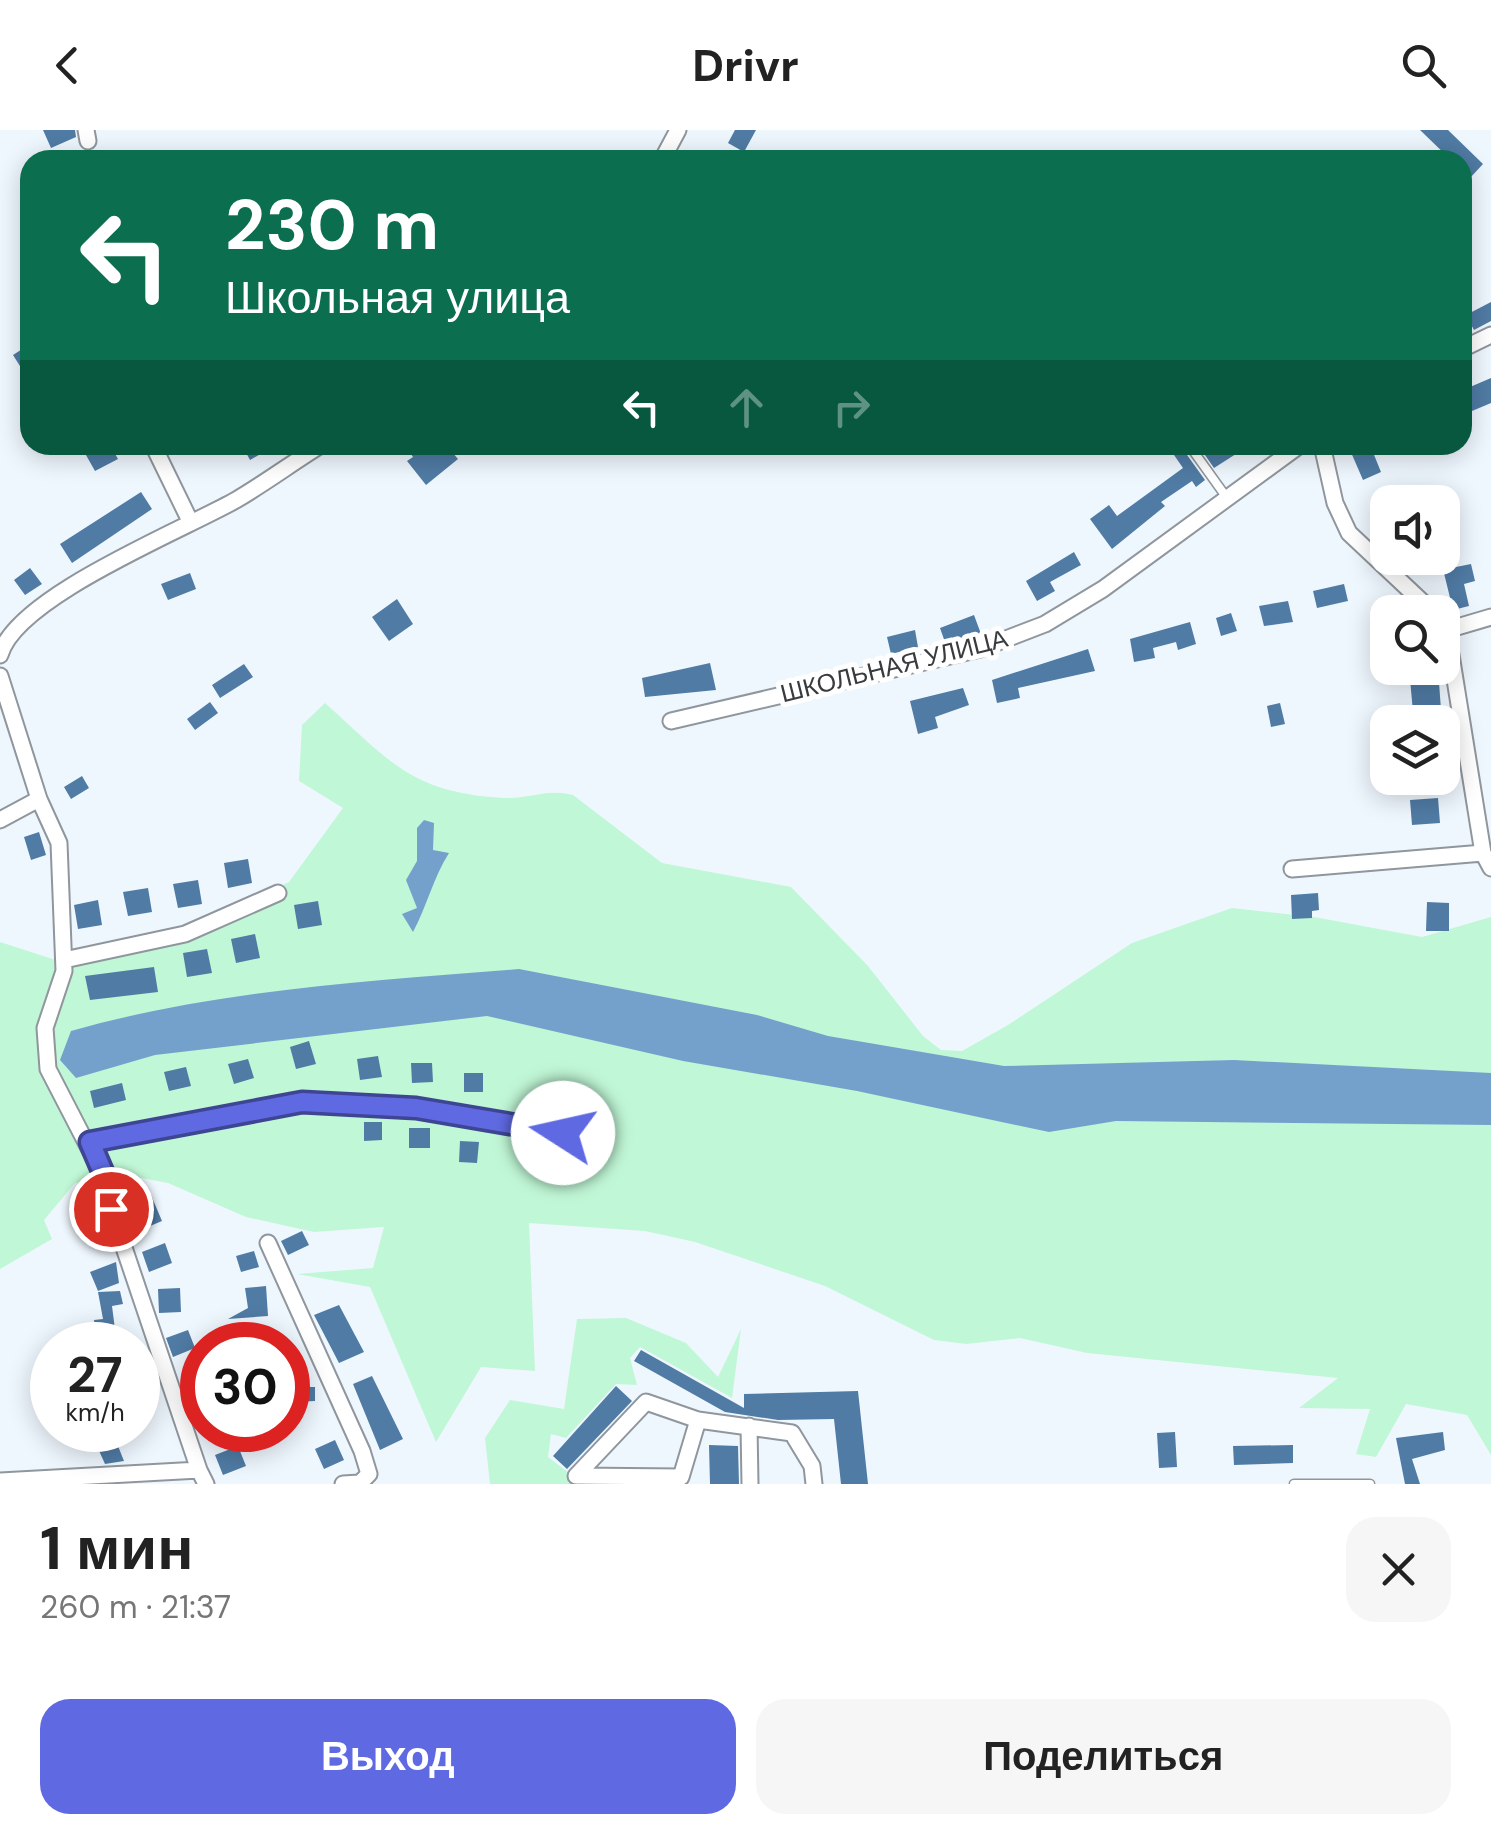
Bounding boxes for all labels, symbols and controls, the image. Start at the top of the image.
text: Drivr [692,36,799,95]
icon: back [40,38,95,93]
icon: search [1396,38,1451,93]
text: 230 m [225,180,439,271]
icon: left [60,190,190,320]
text: Школьная улица [225,268,570,327]
icon: left [614,380,669,435]
icon: ahead [719,380,774,435]
icon: right [824,380,879,435]
map controls [1370,485,1460,795]
button: sound [1370,485,1460,575]
button: search [1370,595,1460,685]
street label: ШКОЛЬНАЯ УЛИЦА [777,622,1011,710]
button: layers [1370,705,1460,795]
position arrow [511,1081,615,1185]
pin [69,1167,154,1252]
icon: arrive [84,1182,139,1237]
speed limit sign: 30 [180,1322,310,1452]
text: 27 [67,1342,123,1408]
text: km/h [65,1396,125,1429]
text: 1 мин [40,1509,193,1588]
button: close [1346,1517,1451,1622]
text: 260 m · 21:37 [40,1586,231,1628]
button: Выход [40,1699,736,1814]
button: Поделиться [756,1699,1451,1814]

